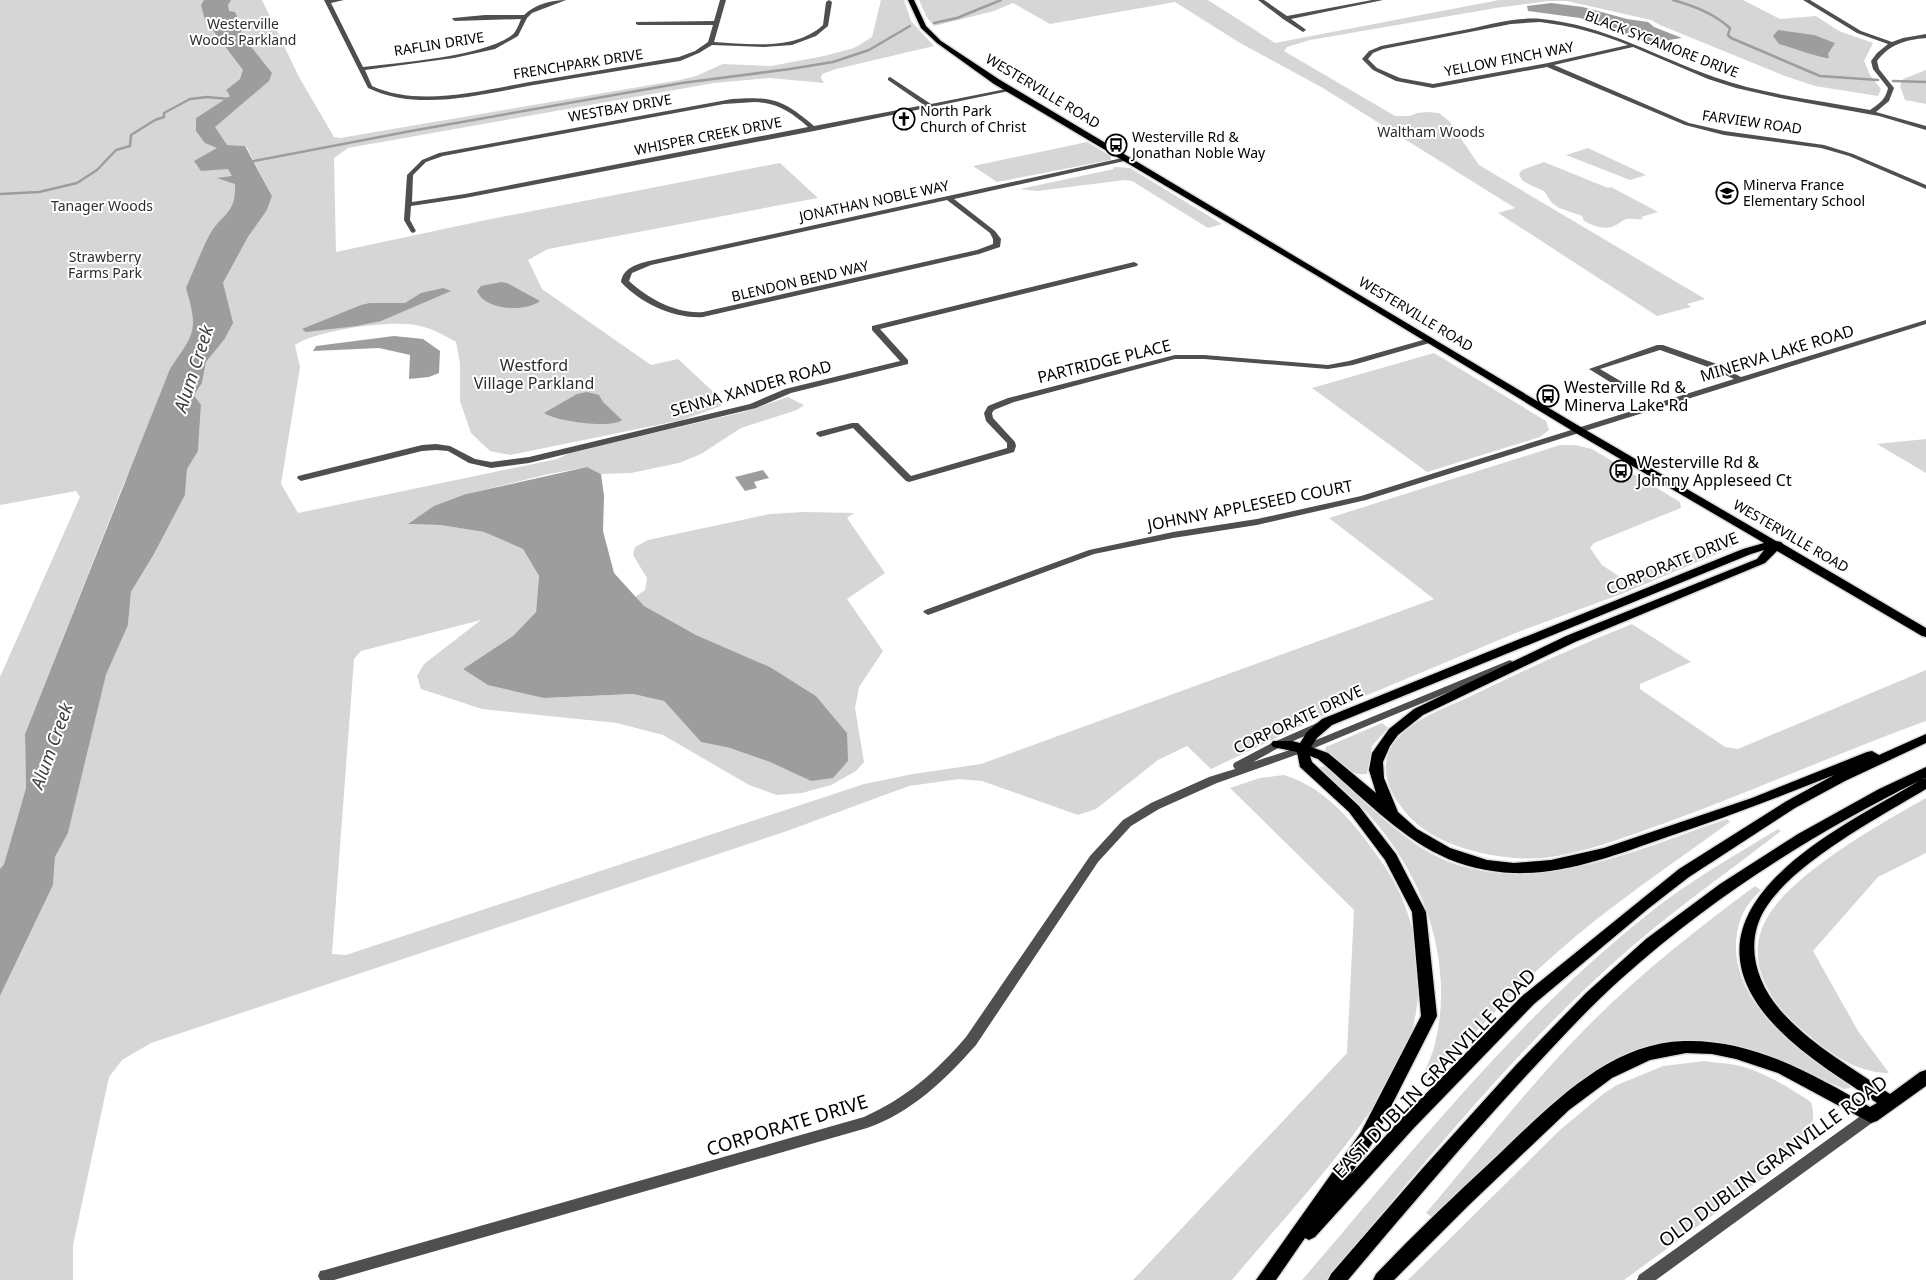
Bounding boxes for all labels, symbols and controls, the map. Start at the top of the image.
street label: BLACK SYCAMORE DRIVE [1583,5,1742,82]
park label: Westerville Woods Parkland [190,14,296,49]
street label: RAFLIN DRIVE [392,27,485,60]
street label: YELLOW FINCH WAY [1443,37,1575,80]
street label: FRENCHPARK DRIVE [512,44,644,83]
street label: WESTERVILLE ROAD [982,49,1104,132]
street label: WESTBAY DRIVE [567,89,673,126]
place label: North Park Church of Christ [920,101,1026,136]
street label: FARVIEW ROAD [1701,105,1803,138]
church icon: North Park Church of Christ [892,107,916,131]
street label: WHISPER CREEK DRIVE [633,112,783,159]
park label: Waltham Woods [1377,122,1485,141]
place label: Westerville Rd & Jonathan Noble Way [1130,127,1266,162]
bus stop icon: Westerville Rd & Jonathan Noble Way [1104,133,1128,157]
street label: JONATHAN NOBLE WAY [795,175,951,226]
place label: Minerva France Elementary School [1743,175,1865,210]
school or university icon: Minerva France Elementary School [1715,181,1739,205]
park label: Tanager Woods [51,196,153,215]
park label: Strawberry Farms Park [68,247,142,282]
street label: BLENDON BEND WAY [729,255,870,306]
street label: WESTERVILLE ROAD [1355,272,1477,355]
street label: MINERVA LAKE ROAD [1697,319,1857,387]
water label: Alum Creek [167,321,219,417]
street label: PARTRIDGE PLACE [1035,334,1173,388]
park label: Westford Village Parkland [474,354,594,394]
street label: SENNA XANDER ROAD [668,354,834,422]
place label: Westerville Rd & Minerva Lake Rd [1564,376,1688,416]
bus stop icon: Westerville Rd & Minerva Lake Rd [1536,384,1560,408]
place label: Westerville Rd & Johnny Appleseed Ct [1635,451,1792,491]
bus stop icon: Westerville Rd & Johnny Appleseed Ct [1609,459,1633,483]
street label: JOHNNY APPLESEED COURT [1144,474,1354,536]
street label: WESTERVILLE ROAD [1730,495,1853,576]
street label: CORPORATE DRIVE [1603,526,1741,600]
street label: CORPORATE DRIVE [1229,679,1367,759]
water label: Alum Creek [24,698,78,794]
street label: EAST DUBLIN GRANVILLE ROAD [1327,962,1541,1184]
street label: OLD DUBLIN GRANVILLE ROAD [1653,1069,1893,1253]
street label: CORPORATE DRIVE [703,1088,871,1162]

